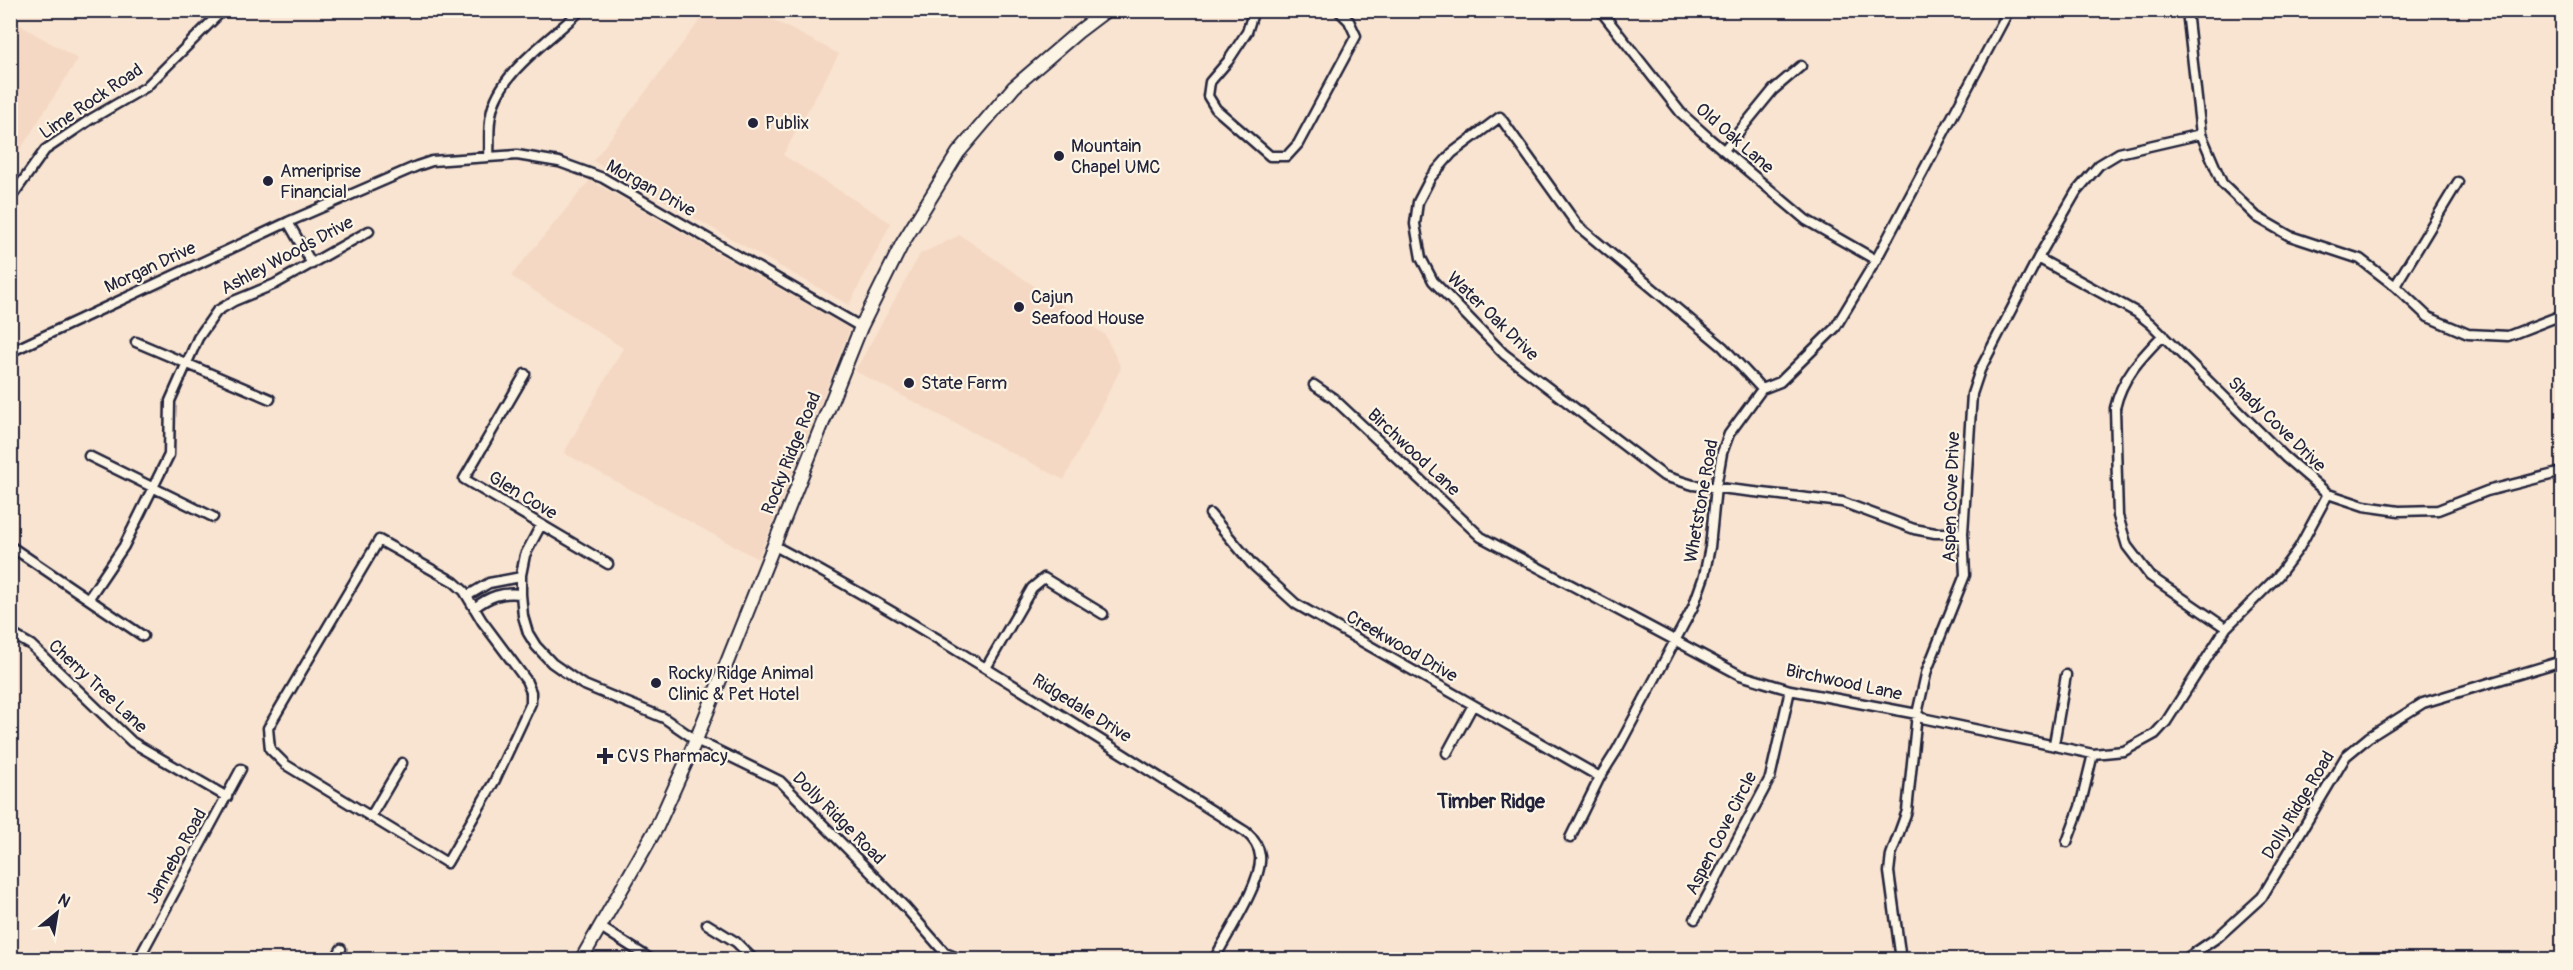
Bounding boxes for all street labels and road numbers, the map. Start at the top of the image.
street label: Lime Rock Road [35,58,147,144]
street label: Old Oak Lane [1691,98,1779,179]
street label: Morgan Drive [602,155,699,222]
street label: Ashley Woods Drive [217,211,358,300]
street label: Morgan Drive [101,236,200,299]
street label: Water Oak Drive [1442,267,1544,366]
street label: Shady Cove Drive [2223,372,2331,477]
street label: Rocky Ridge Road [756,389,826,518]
street label: Birchwood Lane [1362,403,1465,501]
street label: Aspen Cove Drive [1938,431,1965,563]
street label: Whetstone Road [1679,438,1724,565]
street label: Glen Cove [484,466,562,525]
street label: Creekwood Drive [1342,605,1462,688]
street label: Cherry Tree Lane [43,635,152,738]
street label: Birchwood Lane [1783,659,1904,706]
street label: Ridgedale Drive [1028,669,1136,748]
street label: Dolly Ridge Road [2257,747,2340,864]
street label: Dolly Ridge Road [787,767,890,870]
street label: Aspen Cove Circle [1680,768,1763,899]
street label: Jannebo Road [141,805,212,908]

